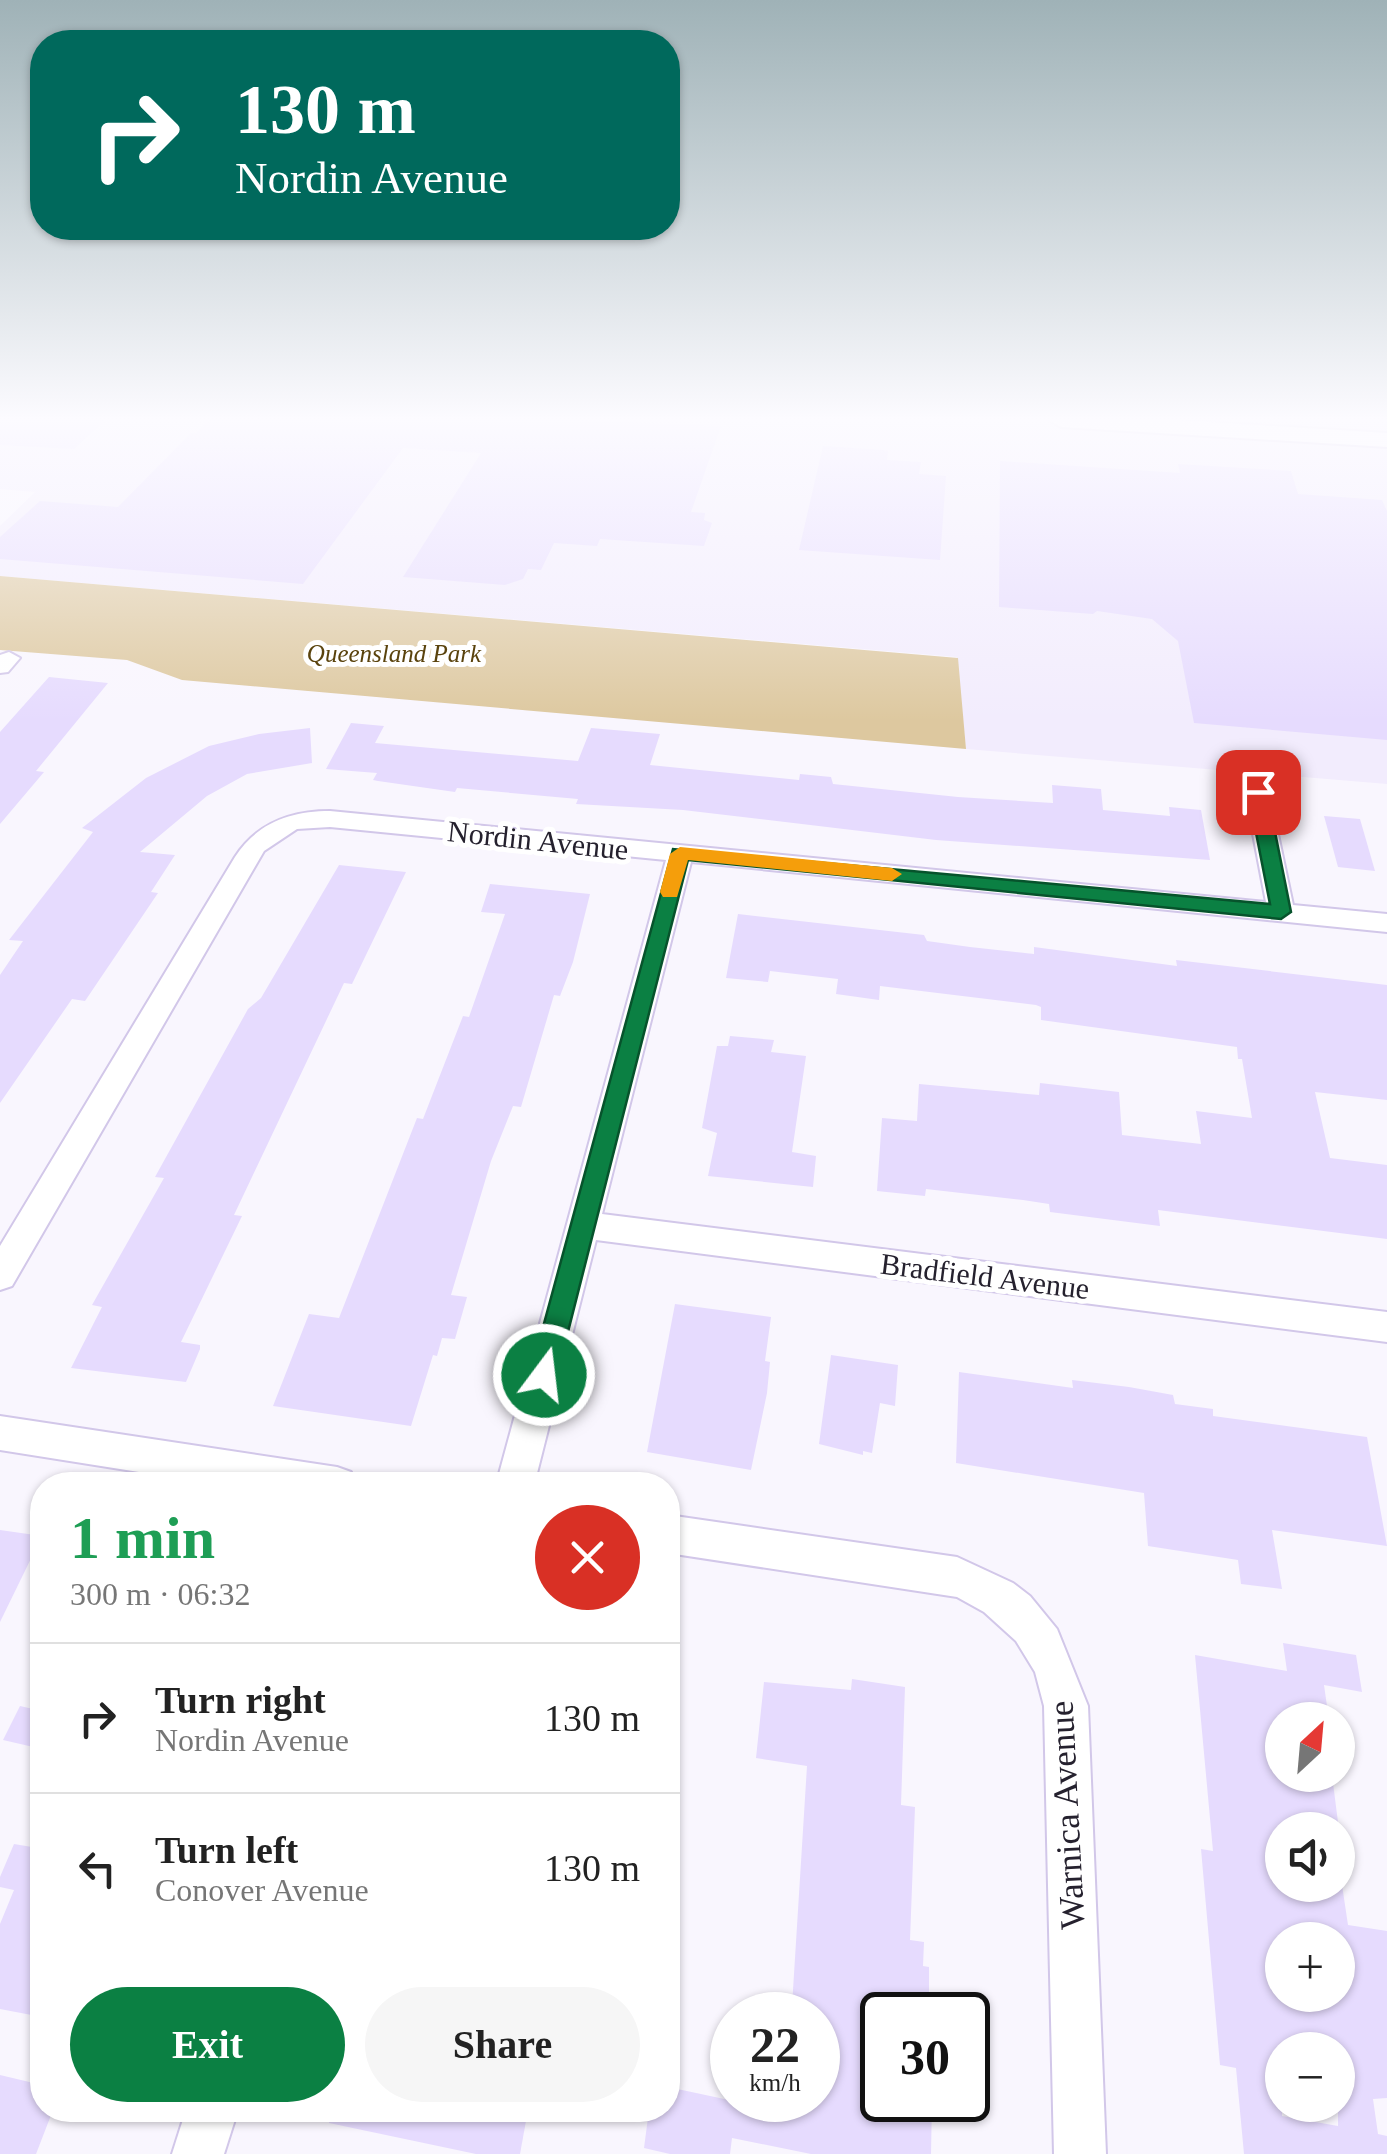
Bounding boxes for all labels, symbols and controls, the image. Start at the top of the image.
icon: right [70,70,200,200]
text: 130 m [235,71,416,148]
text: Nordin Avenue [235,153,508,203]
park label: Queensland Park [307,640,482,667]
pin [1216,750,1301,835]
icon: arrive [1231,765,1286,820]
street label: Nordin Avenue [446,814,630,866]
street label: Bradfield Avenue [879,1247,1091,1305]
position arrow [492,1323,596,1427]
text: 1 min [70,1505,215,1571]
button: close [535,1505,640,1610]
text: 300 m · 06:32 [70,1576,250,1612]
text: Turn right [155,1679,326,1721]
icon: right [70,1691,125,1746]
text: 130 m [544,1697,640,1739]
street label: Warnica Avenue [1042,1700,1092,1930]
north arrow [1265,1702,1355,1792]
map controls [1265,1702,1355,2122]
text: Nordin Avenue [155,1722,349,1758]
button: sound [1265,1812,1355,1902]
text: Turn left [155,1829,298,1871]
icon: left [70,1841,125,1896]
text: 130 m [544,1847,640,1889]
text: Conover Avenue [155,1872,369,1908]
button: + [1265,1922,1355,2012]
button: Exit [70,1987,345,2102]
button: Share [365,1987,640,2102]
speed limit sign: 30 [860,1992,990,2122]
text: 22 [750,2017,800,2073]
button: − [1265,2032,1355,2122]
text: km/h [749,2069,801,2096]

